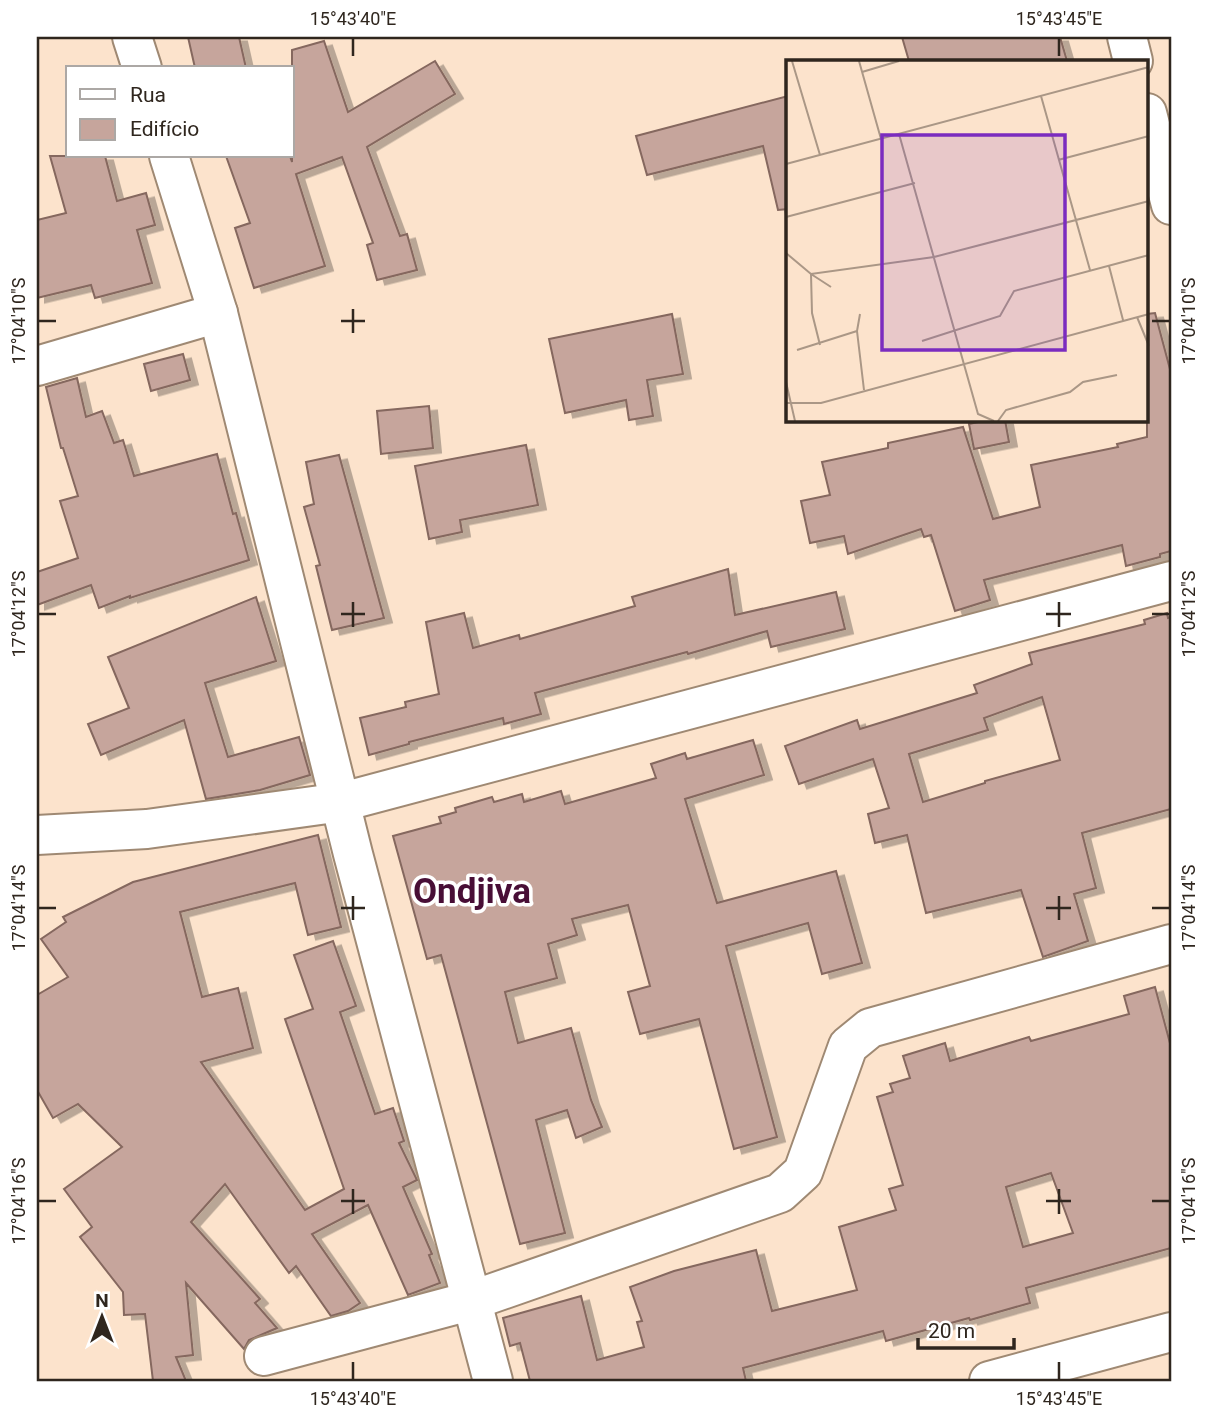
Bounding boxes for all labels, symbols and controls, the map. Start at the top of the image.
text: 15°43'40"E [310,8,396,29]
text: 15°43'45"E [1016,8,1102,29]
inset map [786,60,1148,422]
legend [66,66,294,158]
text: Rua [130,83,166,107]
text: Edifício [130,117,199,141]
text: 17°04'10"S [8,277,29,365]
text: 17°04'10"S [1178,277,1199,365]
text: 17°04'12"S [8,570,29,658]
text: 17°04'12"S [1178,570,1199,658]
text: 17°04'14"S [8,864,29,952]
text: 17°04'14"S [1178,864,1199,952]
district label: Ondjiva [413,871,531,912]
text: 17°04'16"S [8,1157,29,1245]
text: 17°04'16"S [1178,1157,1199,1245]
north arrow [66,1282,136,1352]
text: N [95,1289,109,1312]
scale bar [918,1306,1014,1350]
text: 20 m [928,1319,975,1343]
text: 15°43'40"E [310,1388,396,1409]
text: 15°43'45"E [1016,1388,1102,1409]

